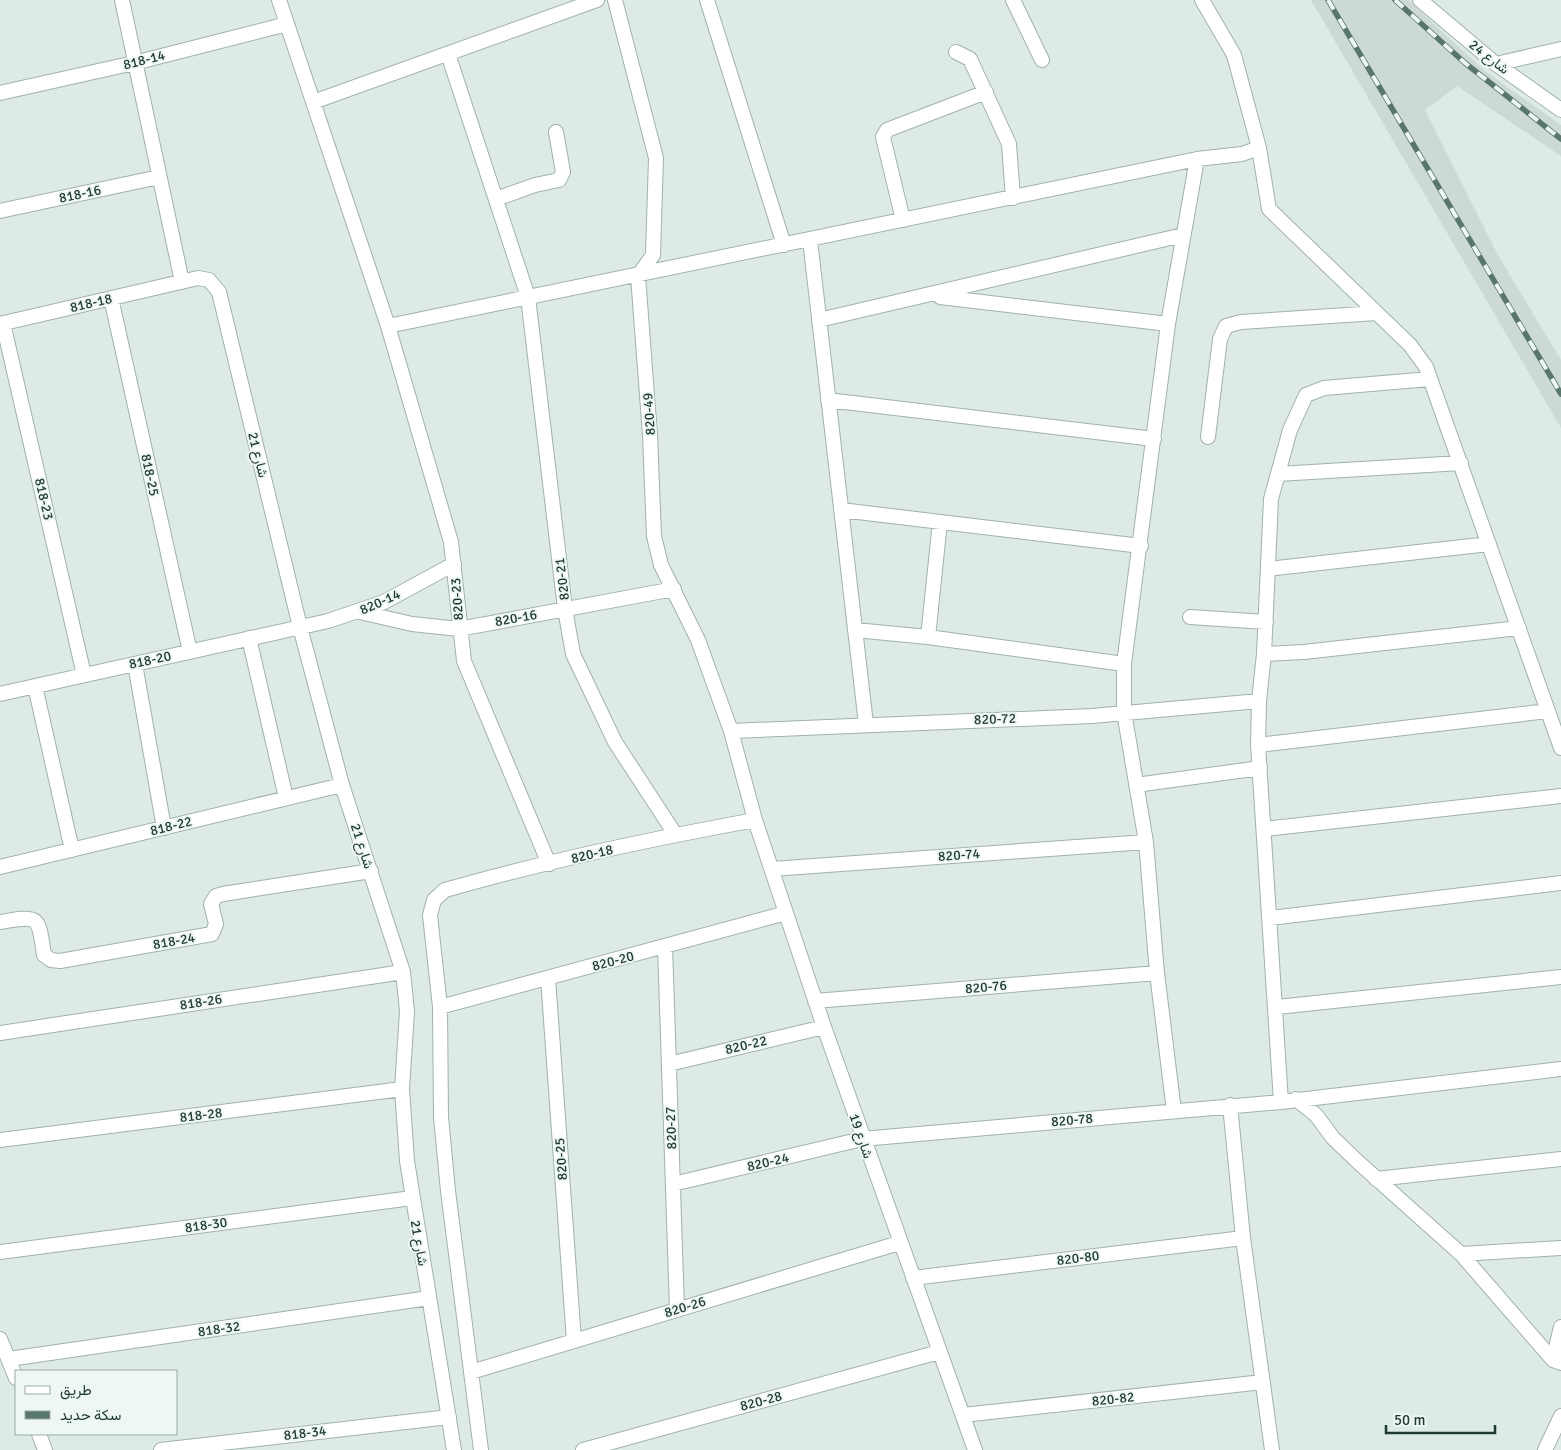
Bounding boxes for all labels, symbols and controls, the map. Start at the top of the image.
street label: شارع 24 [1464,36,1513,80]
street label: 818-14 [121,46,167,73]
street label: 818-16 [57,181,103,207]
street label: 818-18 [68,290,114,316]
street label: 820-49 [639,392,659,436]
street label: شارع 21 [242,430,272,480]
street label: 818-25 [137,452,163,498]
street label: 818-23 [31,476,57,522]
street label: 820-21 [551,557,573,601]
street label: 820-23 [447,577,467,621]
street label: 820-14 [357,585,403,618]
street label: 820-16 [493,606,539,630]
street label: 818-20 [127,647,173,673]
street label: 820-72 [974,710,1016,728]
street label: 818-22 [148,813,194,839]
street label: شارع 21 [345,821,377,871]
street label: 820-18 [569,841,615,867]
street label: 820-74 [937,845,981,865]
street label: 818-24 [151,929,197,953]
street label: 820-20 [590,947,636,975]
street label: 820-76 [964,977,1008,997]
street label: 818-26 [179,990,223,1014]
street label: 820-22 [723,1032,769,1058]
street label: 818-28 [179,1104,223,1126]
street label: 820-27 [662,1106,680,1150]
street label: 820-78 [1050,1110,1094,1130]
street label: شارع 19 [844,1111,877,1161]
street label: 820-25 [551,1137,571,1181]
street label: 820-24 [745,1149,791,1175]
street label: 818-30 [184,1214,228,1236]
street label: شارع 21 [405,1219,431,1268]
street label: 820-80 [1056,1247,1100,1269]
street label: 820-26 [662,1293,708,1321]
street label: 818-32 [197,1318,241,1340]
legend [15,1370,178,1435]
text: طريق [60,1381,92,1400]
street label: 820-28 [738,1387,784,1415]
street label: 820-82 [1091,1388,1135,1410]
scale bar [1386,1402,1495,1434]
text: سكة حديد [60,1406,121,1424]
text: 50 m [1394,1411,1425,1429]
street label: 818-34 [283,1422,328,1444]

